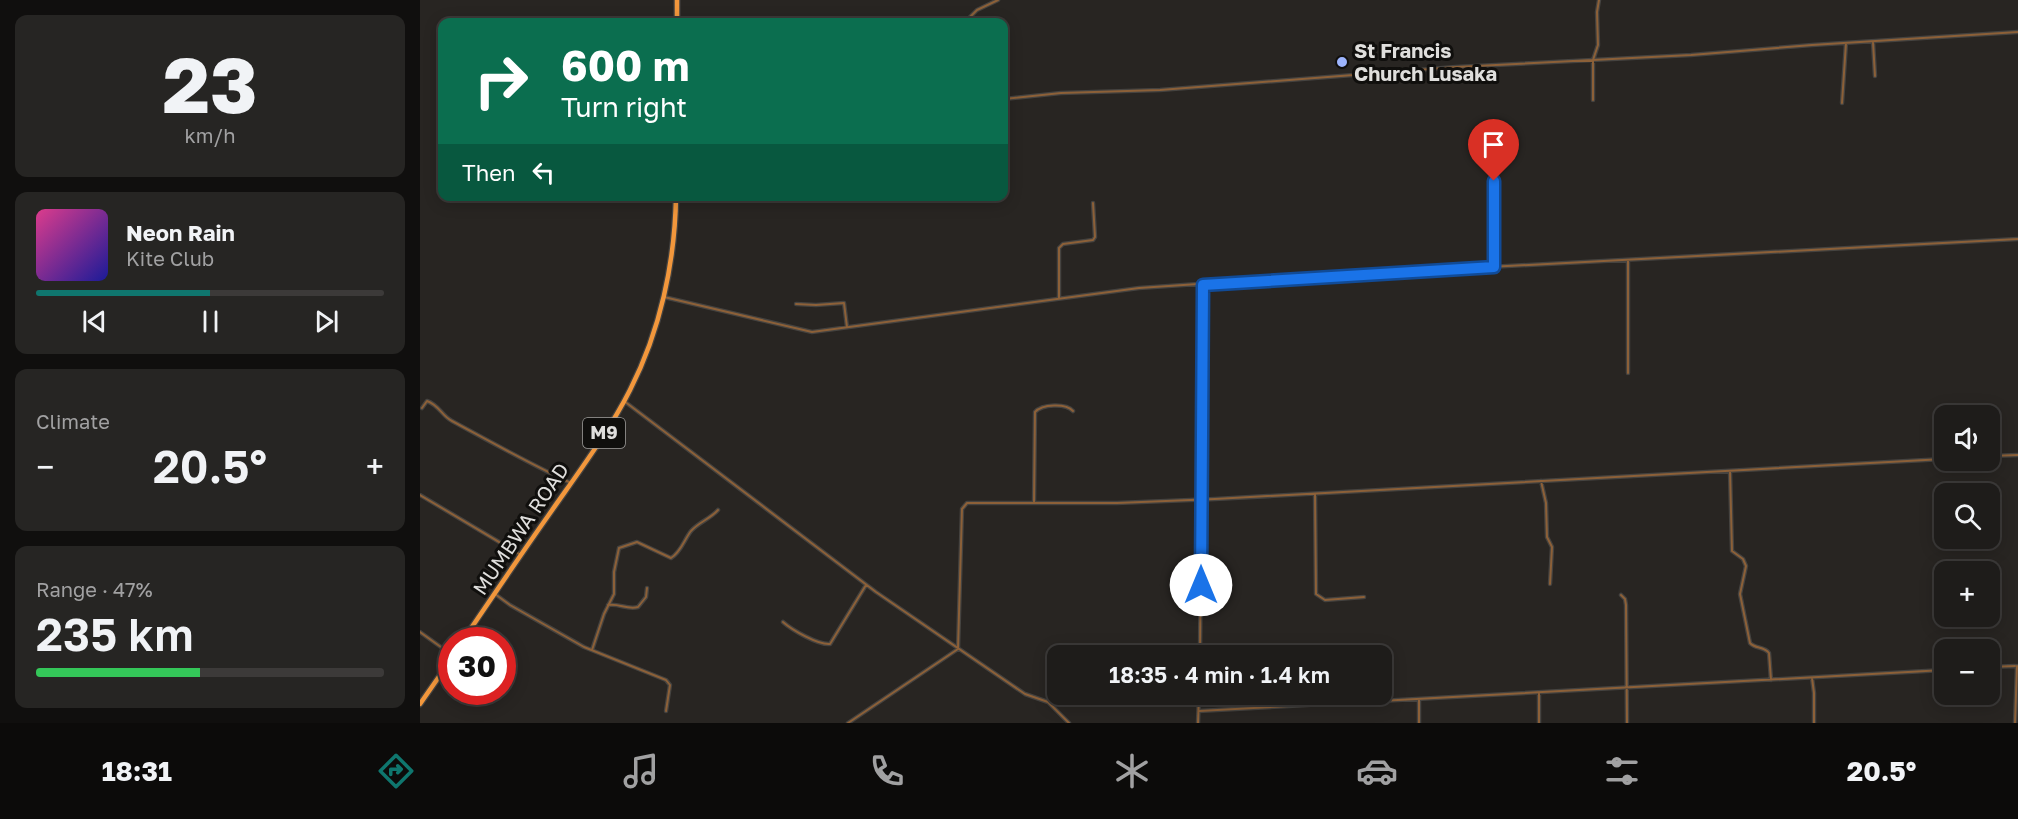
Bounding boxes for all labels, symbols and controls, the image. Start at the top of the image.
text: 23 [162,37,258,130]
place label: St Francis Church Lusaka [1354,38,1497,85]
text: 600 m [561,40,690,90]
icon: right [462,42,540,120]
marker: St Francis Church Lusaka [1335,55,1349,69]
text: Turn right [561,91,687,123]
pin [1468,119,1519,181]
text: km/h [185,123,235,147]
icon: arrive [1477,128,1510,161]
icon: left [527,156,560,189]
text: Then [462,159,515,186]
text: Neon Rain [126,219,235,246]
text: Kite Club [126,246,214,270]
icon: previous [78,305,111,338]
icon: pause [194,305,227,338]
icon: next [310,305,343,338]
map controls [1934,405,2000,705]
button: sound [1934,405,2000,471]
text: Climate [36,409,110,433]
road number: M9 [583,418,625,448]
text: 20.5° [153,439,267,493]
text: − [36,447,54,486]
text: + [366,447,384,486]
street label: MUMBWA ROAD [467,458,573,599]
button: search [1934,483,2000,549]
position arrow [1169,553,1233,617]
button: + [1934,561,2000,627]
text: Range · 47% [36,577,153,601]
text: 235 km [36,607,194,661]
speed limit sign: 30 [438,627,516,705]
button: − [1934,639,2000,705]
text: 18:35 · 4 min · 1.4 km [1109,661,1330,688]
icon: directions [375,750,417,792]
icon: music [620,750,662,792]
icon: phone [866,750,908,792]
icon: climate [1111,750,1153,792]
icon: car [1356,750,1398,792]
icon: filters [1601,750,1643,792]
text: 18:31 [102,755,172,787]
text: 20.5° [1847,755,1916,787]

